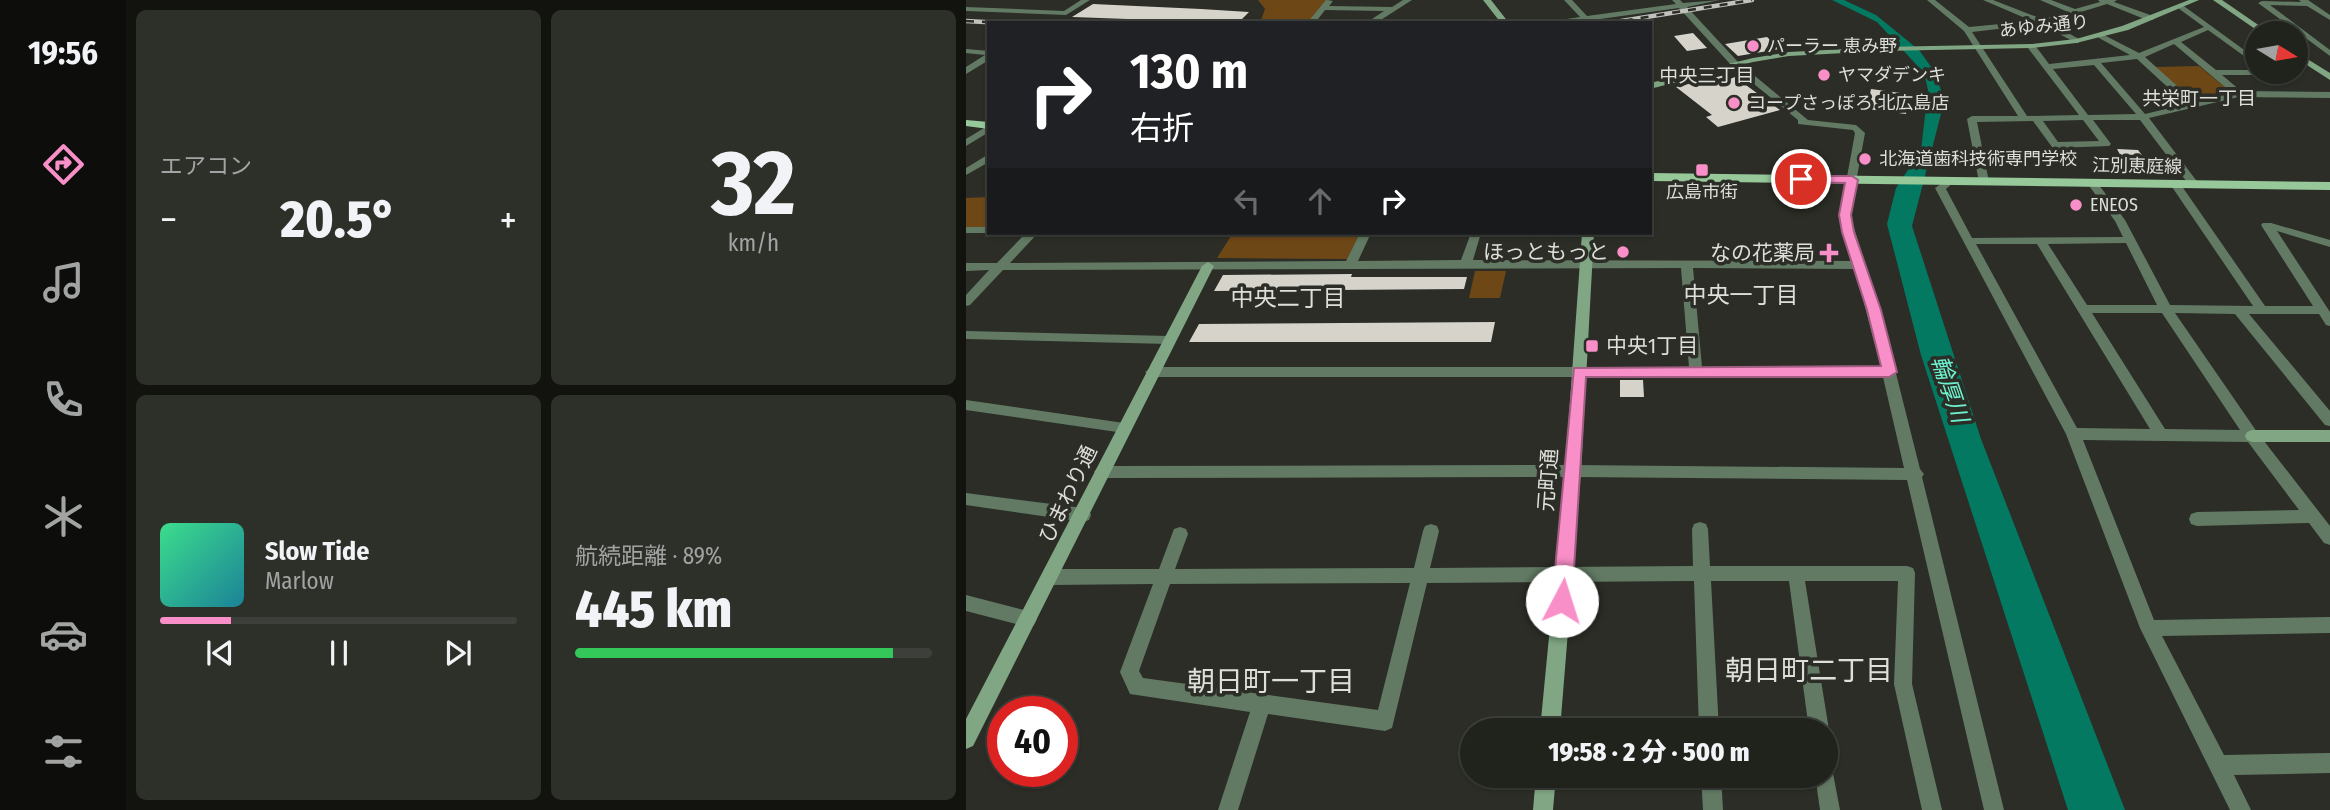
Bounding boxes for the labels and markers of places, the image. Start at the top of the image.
place label: パーラー 恵み野 [1767,35,1897,57]
marker: パーラー 恵み野 [1745,38,1761,54]
place label: ヤマダデンキ [1838,64,1946,86]
marker: ヤマダデンキ [1816,67,1832,83]
place label: コープさっぽろ 北広島店 [1748,92,1949,114]
marker: コープさっぽろ 北広島店 [1726,95,1742,111]
place label: 北海道歯科技術専門学校 [1879,148,2077,170]
pin [1771,149,1831,209]
marker: 北海道歯科技術専門学校 [1857,151,1873,167]
marker: 広島市街 [1694,162,1710,178]
place label: 広島市街 [1666,181,1738,203]
place label: ENEOS [2090,194,2138,216]
marker: ENEOS [2068,197,2084,213]
place label: ほっともっと [1483,239,1609,265]
place label: なの花薬局 [1710,240,1815,266]
marker: ほっともっと [1615,244,1631,260]
marker: なの花薬局 [1821,245,1837,261]
place label: 中央1丁目 [1606,333,1698,359]
marker: 中央1丁目 [1584,338,1600,354]

